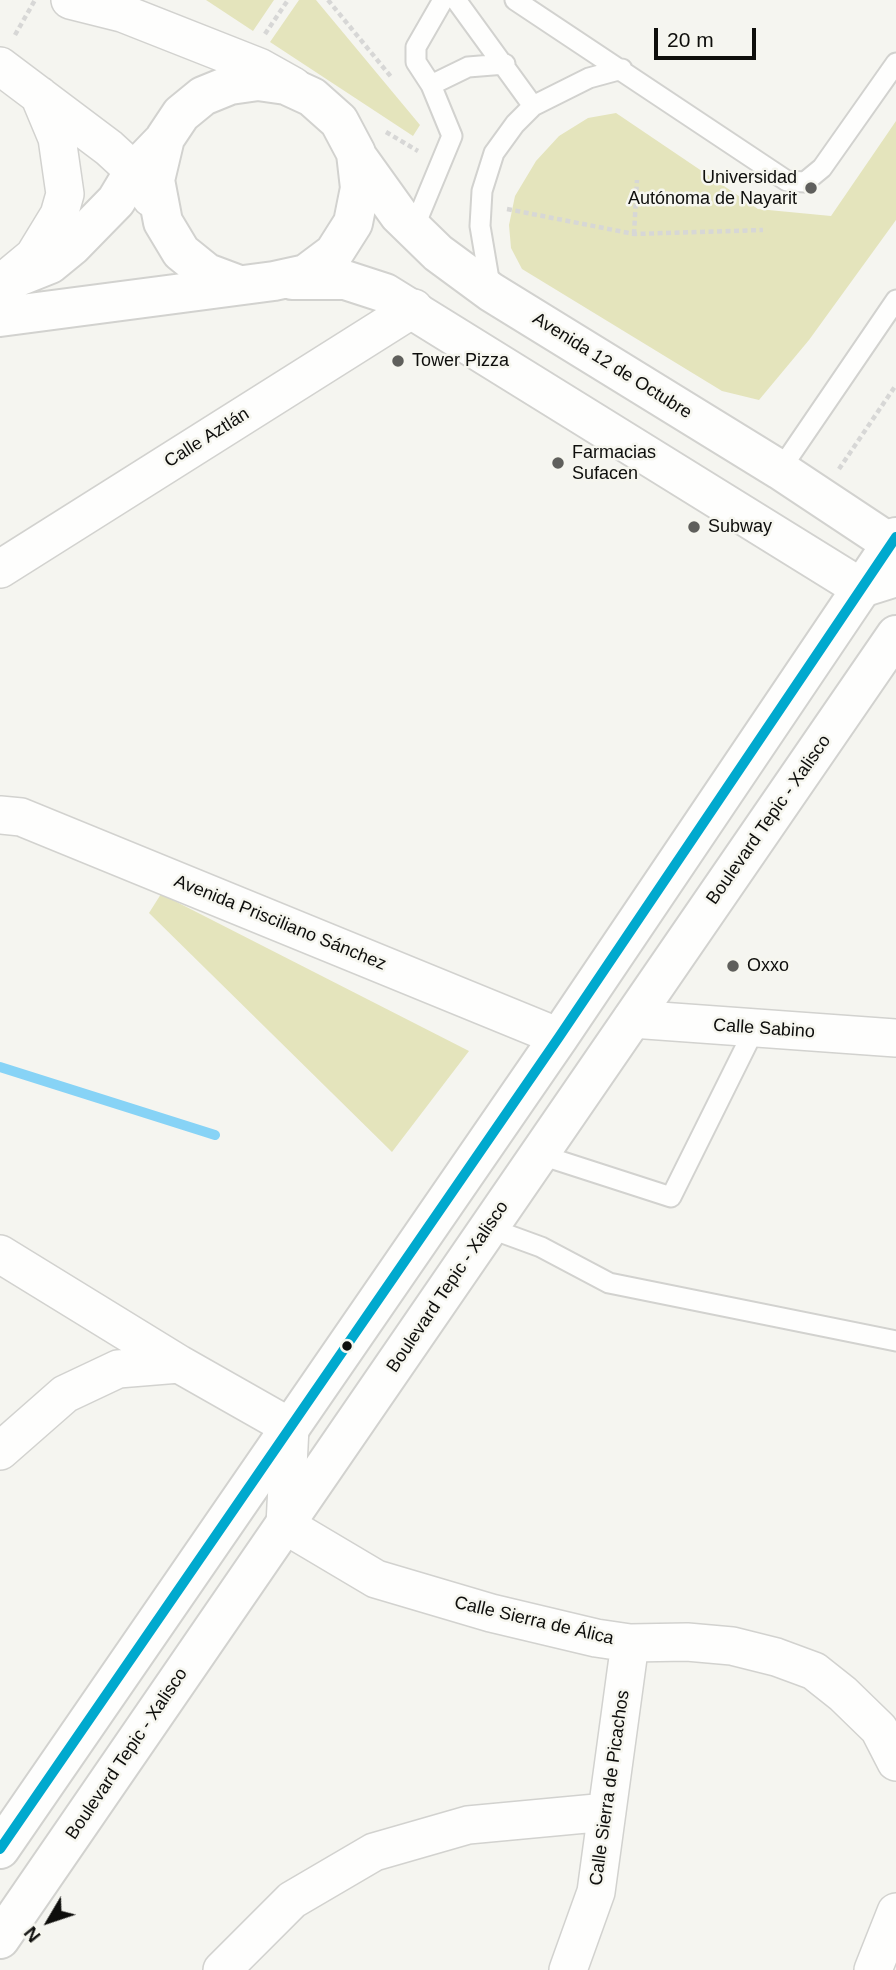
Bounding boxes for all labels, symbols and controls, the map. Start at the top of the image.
scale bar [658,14,760,58]
text: 20 m [667,28,714,51]
place label: Universidad Autónoma de Nayarit [628,167,797,210]
marker: Universidad Autónoma de Nayarit [803,180,819,196]
street label: Avenida 12 de Octubre [528,308,696,424]
place label: Tower Pizza [412,350,509,372]
marker: Tower Pizza [390,353,406,369]
street label: Calle Aztlán [161,403,253,473]
place label: Farmacias Sufacen [572,442,656,484]
marker: Farmacias Sufacen [550,455,566,471]
place label: Subway [708,516,772,538]
marker: Subway [686,519,702,535]
street label: Boulevard Tepic - Xalisco [702,731,836,909]
street label: Avenida Prisciliano Sánchez [171,871,389,975]
place label: Oxxo [747,955,789,977]
marker: Oxxo [725,958,741,974]
street label: Calle Sabino [712,1015,816,1043]
street label: Boulevard Tepic - Xalisco [383,1197,513,1377]
unlabelled marker [340,1339,354,1353]
street label: Calle Sierra de Álica [452,1592,616,1650]
street label: Boulevard Tepic - Xalisco [62,1664,192,1844]
street label: Calle Sierra de Picachos [586,1689,634,1887]
north arrow [14,1886,84,1956]
text: N [20,1923,45,1946]

